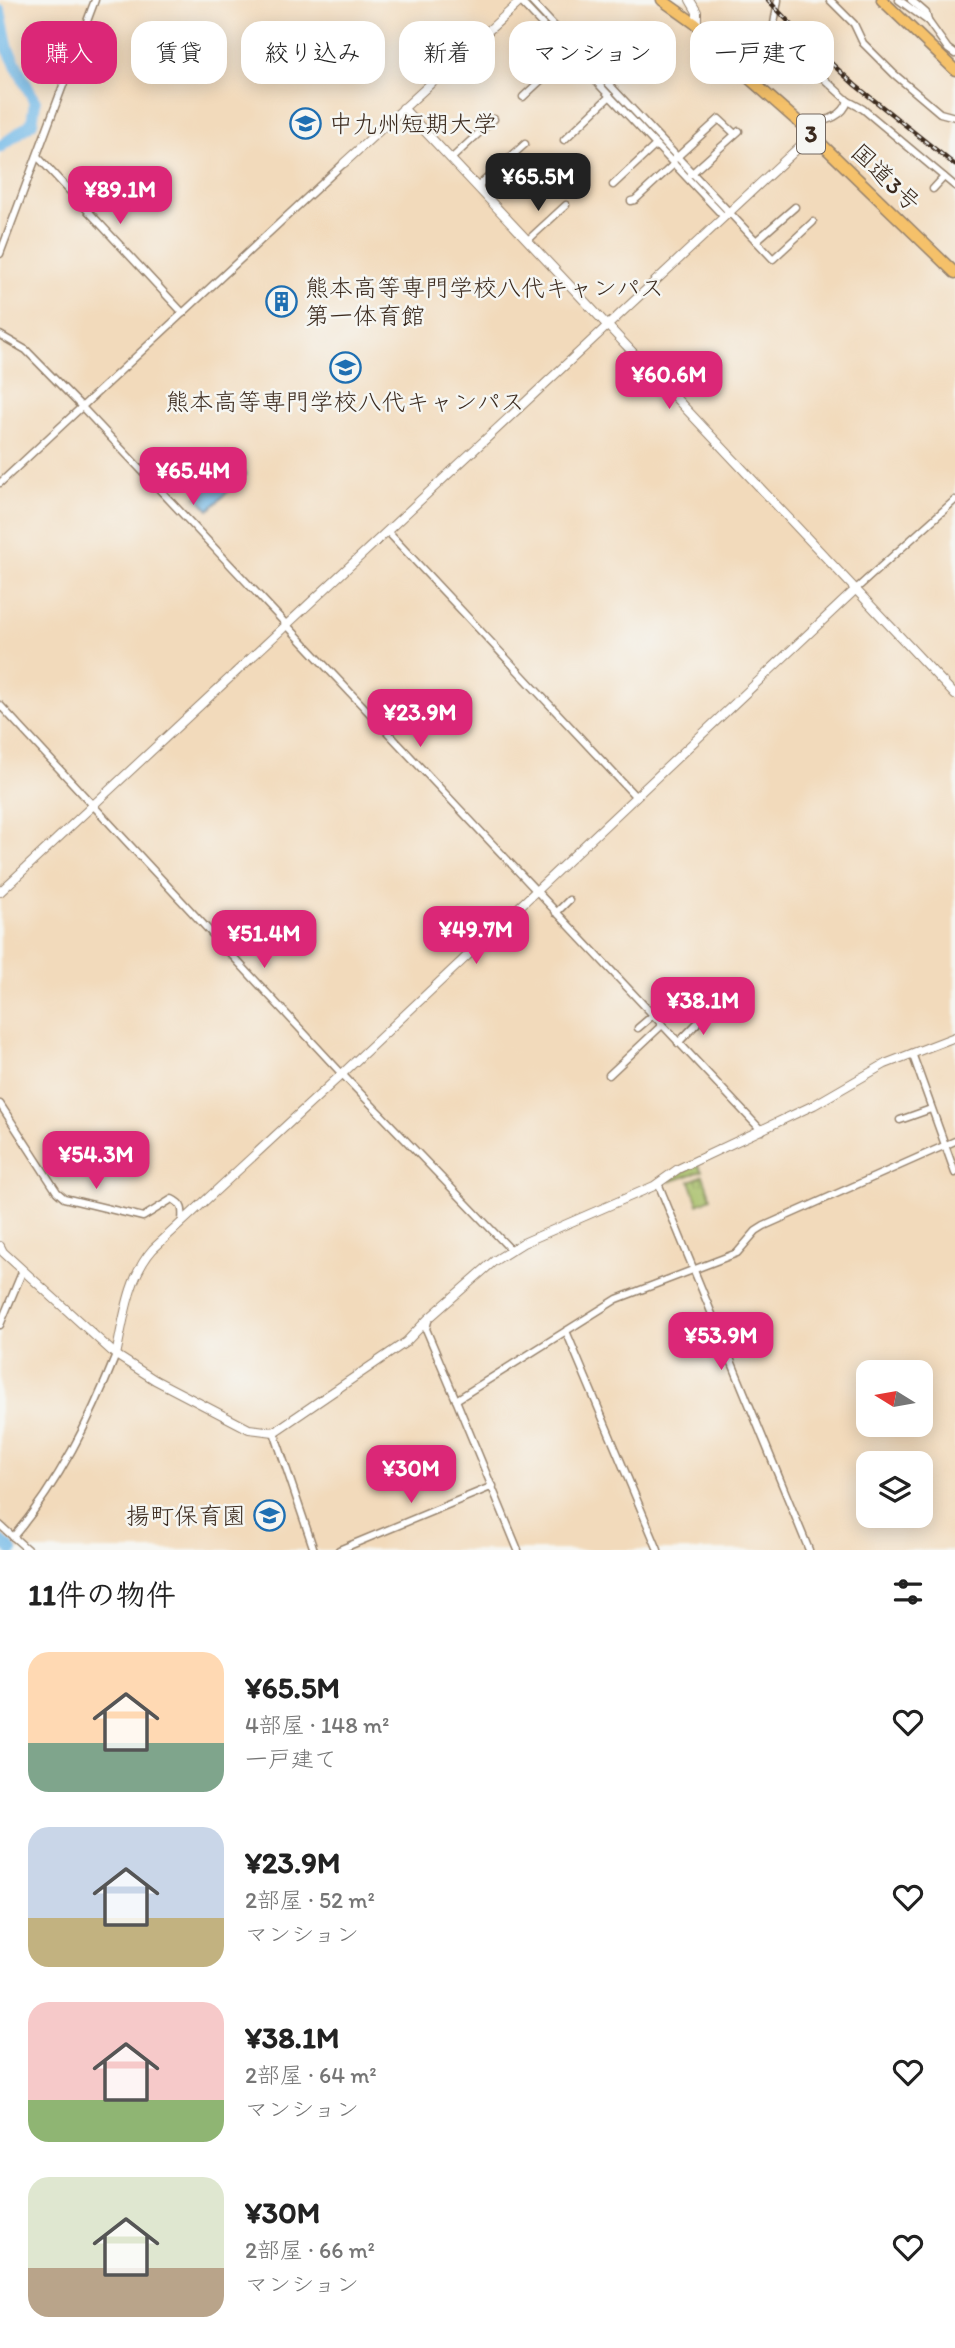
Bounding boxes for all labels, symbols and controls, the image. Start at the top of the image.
chip: 購入 [21,21,117,84]
chip: 賃貸 [131,21,227,84]
chip: 絞り込み [241,21,385,84]
chip: 新着 [399,21,495,84]
chip: マンション [509,21,676,84]
chip: 一戸建て [690,21,834,84]
school or university icon: 中九州短期大学 [289,106,323,140]
place label: 中九州短期大学 [329,109,497,138]
road number: 3 [797,114,825,154]
street label: 国道3号 [845,137,927,217]
pin: ¥65.5M [481,154,595,213]
text: ¥65.5M [502,162,574,190]
pin: ¥89.1M [63,166,177,226]
text: ¥89.1M [84,175,156,203]
place label: 熊本高等専門学校八代キャンパス 第一体育館 [305,273,664,330]
building icon: 熊本高等専門学校八代キャンパス 第一体育館 [265,284,299,318]
school or university icon: 熊本高等専門学校八代キャンパス [328,350,362,384]
pin: ¥60.6M [612,352,726,411]
text: ¥60.6M [631,360,707,388]
place label: 熊本高等専門学校八代キャンパス [165,387,525,416]
pin: ¥65.4M [136,448,250,507]
text: ¥65.4M [156,456,230,484]
pin: ¥23.9M [363,690,477,749]
text: ¥23.9M [383,698,457,726]
pin: ¥49.7M [419,906,533,966]
pin: ¥51.4M [207,911,321,970]
text: ¥49.7M [439,915,513,943]
text: ¥51.4M [227,919,301,947]
pin: ¥38.1M [646,978,760,1037]
text: ¥38.1M [667,986,739,1014]
pin: ¥54.3M [39,1132,153,1191]
text: ¥54.3M [58,1140,134,1168]
pin: ¥53.9M [664,1312,778,1372]
text: ¥53.9M [684,1321,758,1349]
north arrow [856,1360,933,1437]
map controls [856,1360,933,1528]
pin: ¥30M [370,1446,452,1505]
button: layers [856,1451,933,1528]
text: ¥30M [382,1454,440,1482]
school or university icon: 揚町保育園 [252,1498,286,1532]
place label: 揚町保育園 [126,1501,246,1530]
icon: filters [889,1573,927,1611]
text: 11件の物件 [28,1576,176,1613]
text: ¥65.5M [245,1669,340,1706]
icon: home [84,1680,168,1764]
icon: heart [889,1703,927,1741]
text: 4部屋 · 148 m² [245,1711,390,1739]
text: 一戸建て [245,1745,337,1773]
text: ¥23.9M [245,1844,341,1881]
icon: home [84,1855,168,1939]
icon: heart [889,1878,927,1916]
text: 2部屋 · 52 m² [245,1886,375,1914]
text: マンション [245,1920,359,1948]
text: ¥38.1M [245,2019,339,2056]
icon: home [84,2030,168,2114]
icon: heart [889,2053,927,2091]
text: 2部屋 · 64 m² [245,2061,377,2089]
text: マンション [245,2095,359,2123]
text: ¥30M [245,2194,320,2231]
icon: home [84,2205,168,2289]
icon: heart [889,2228,927,2266]
text: 2部屋 · 66 m² [245,2236,375,2264]
text: マンション [245,2270,359,2298]

